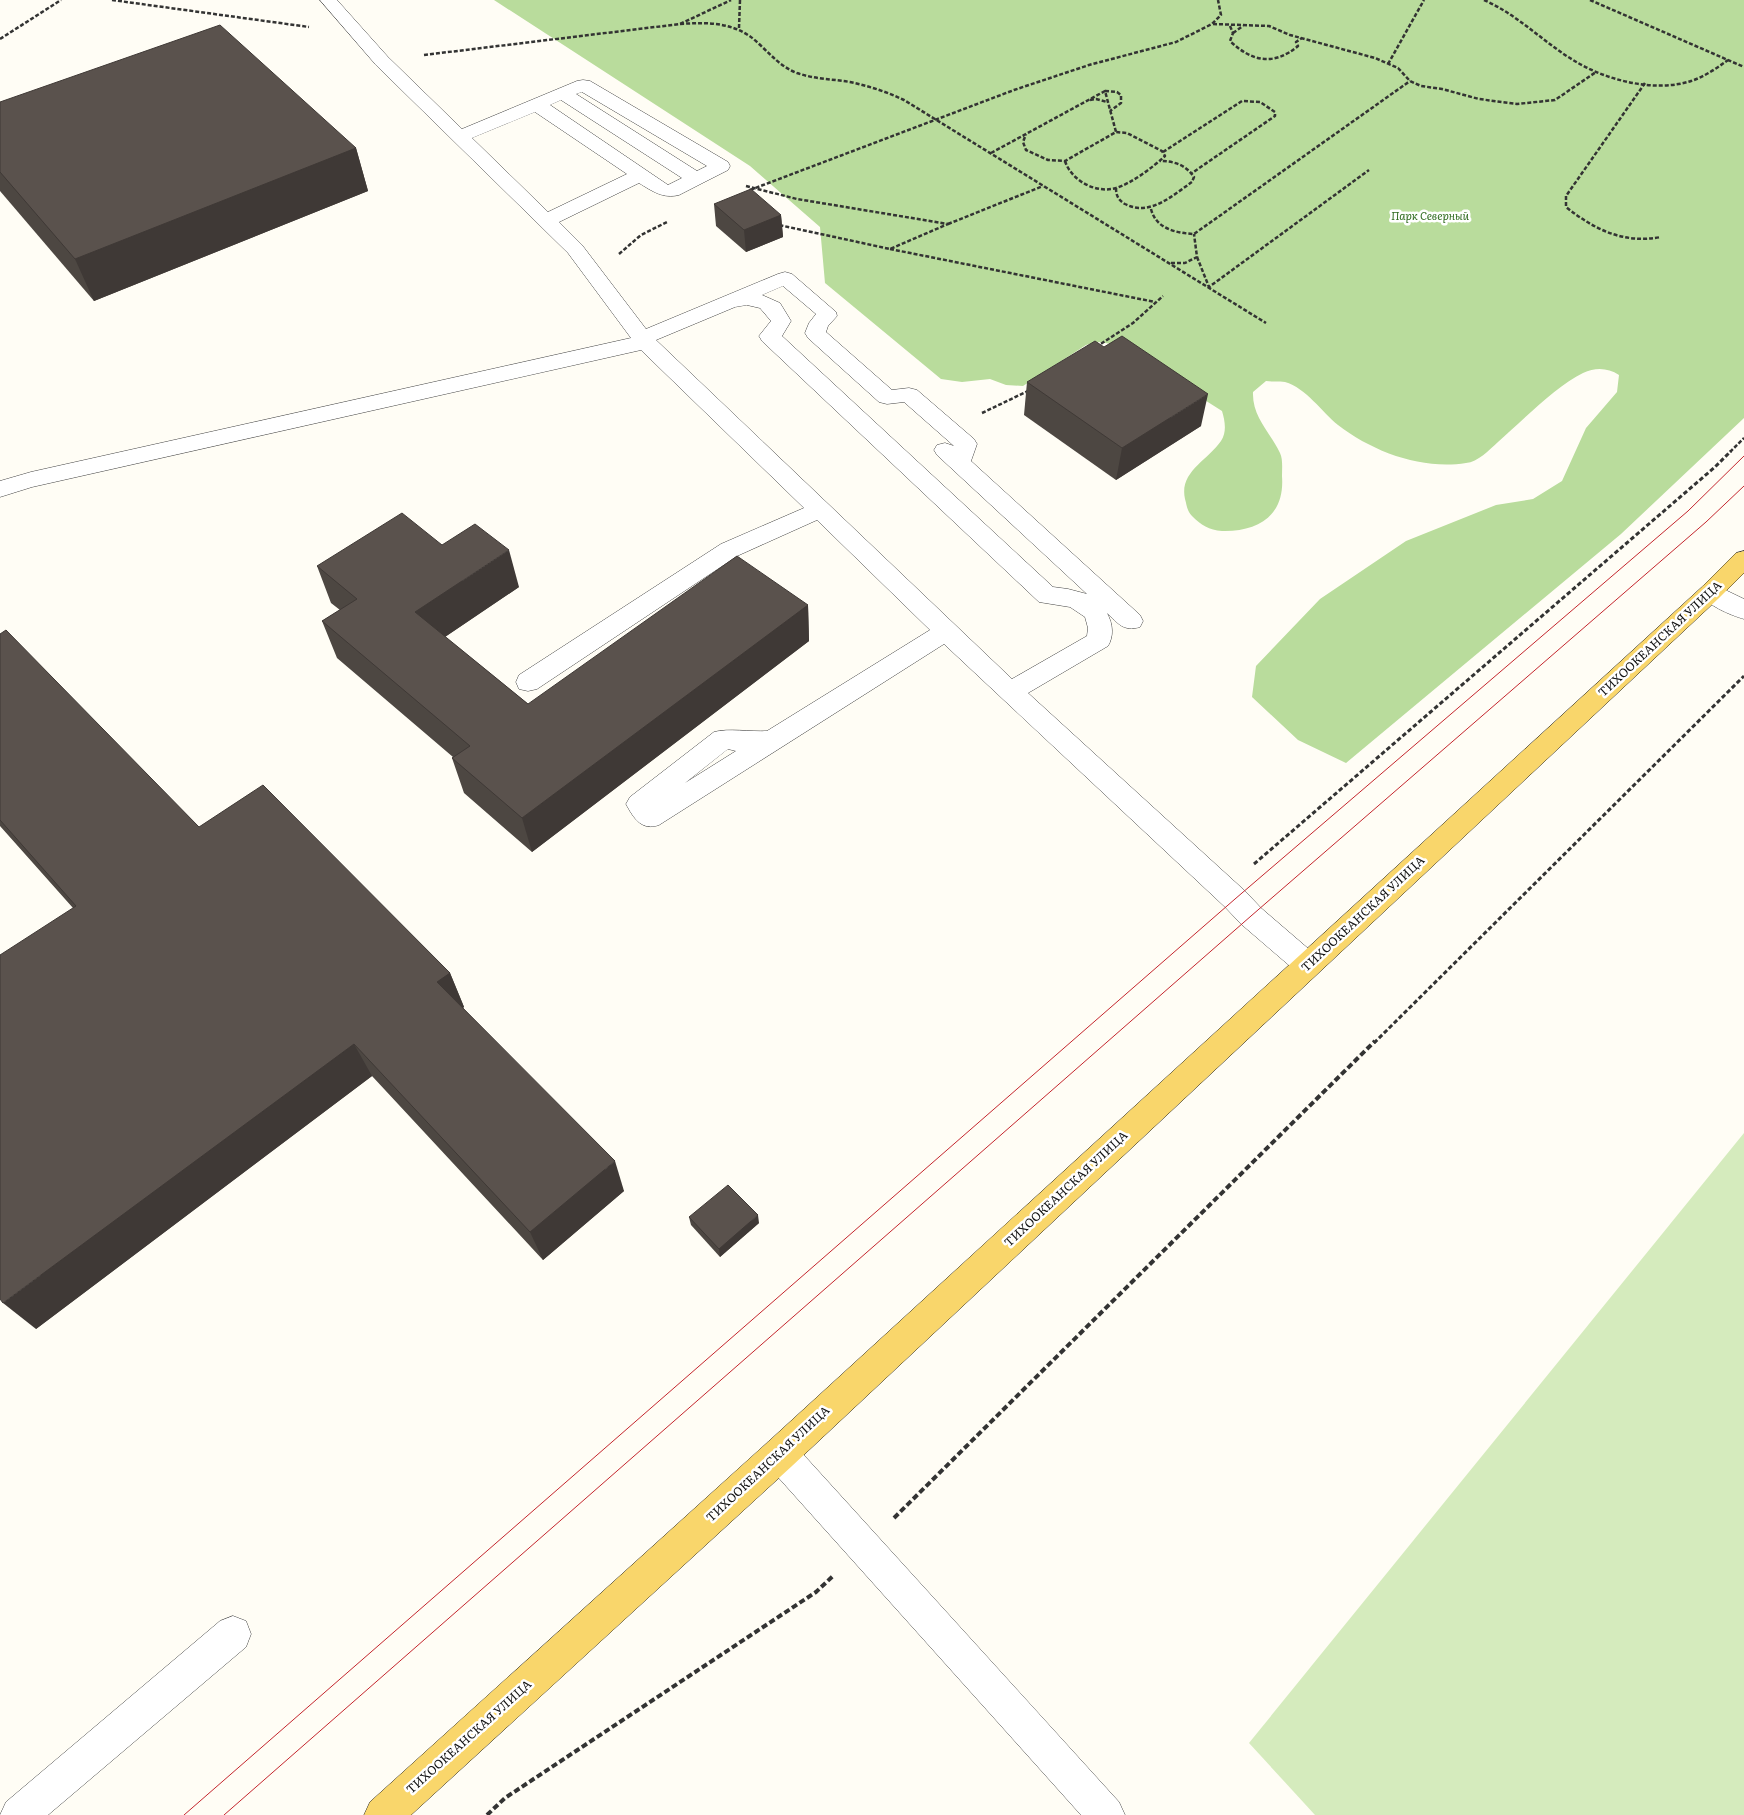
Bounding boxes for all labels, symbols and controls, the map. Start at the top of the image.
park label: Парк Северный [1391,207,1470,223]
street label: ТИХООКЕАНСКАЯ УЛИЦА [1593,576,1725,701]
street label: ТИХООКЕАНСКАЯ УЛИЦА [1296,851,1428,976]
street label: ТИХООКЕАНСКАЯ УЛИЦА [999,1126,1131,1251]
street label: ТИХООКЕАНСКАЯ УЛИЦА [701,1401,833,1526]
street label: ТИХООКЕАНСКАЯ УЛИЦА [402,1675,535,1798]

